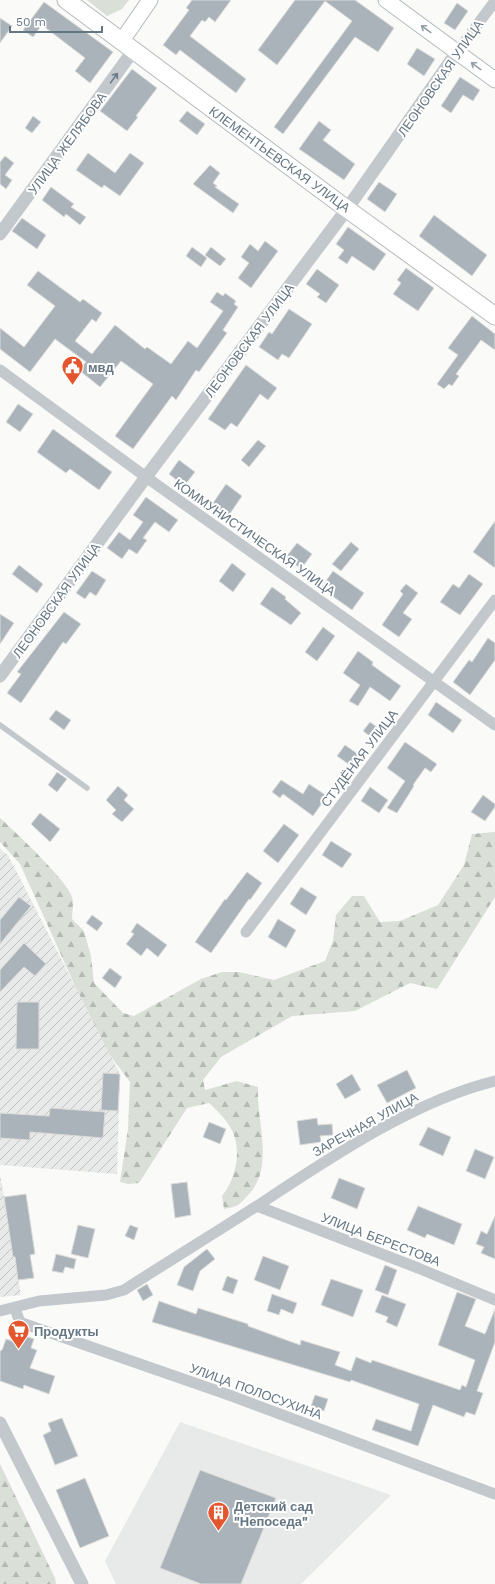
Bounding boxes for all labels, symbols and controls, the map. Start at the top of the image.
scale bar [10,8,102,34]
text: 50 m [16,15,46,29]
street label: ЛЕОНОВСКАЯ УЛИЦА [395,17,486,139]
one-way arrow [420,25,431,33]
one-way arrow [471,62,482,70]
one-way arrow [110,73,118,84]
street label: УЛИЦА ЖЕЛЯБОВА [25,89,110,197]
street label: КЛЕМЕНТЬЕВСКАЯ УЛИЦА [206,103,353,216]
street label: ЛЕОНОВСКАЯ УЛИЦА [202,280,297,400]
public building icon: мвд [60,354,86,387]
place label: мвд [88,360,115,375]
street label: КОММУНИСТИЧЕСКАЯ УЛИЦА [171,476,338,599]
street label: ЛЕОНОВСКАЯ УЛИЦА [10,540,103,661]
street label: СТУДЁНАЯ УЛИЦА [318,706,401,810]
street label: ЗАРЕЧНАЯ УЛИЦА [310,1089,421,1160]
street label: УЛИЦА БЕРЕСТОВА [319,1210,443,1269]
supermarket icon: Продукты [6,1318,32,1351]
place label: Продукты [34,1324,99,1339]
street label: УЛИЦА ПОЛОСУХИНА [188,1361,324,1423]
place label: Детский сад "Непоседа" [234,1499,314,1529]
building icon: Детский сад "Непоседа" [205,1500,231,1533]

